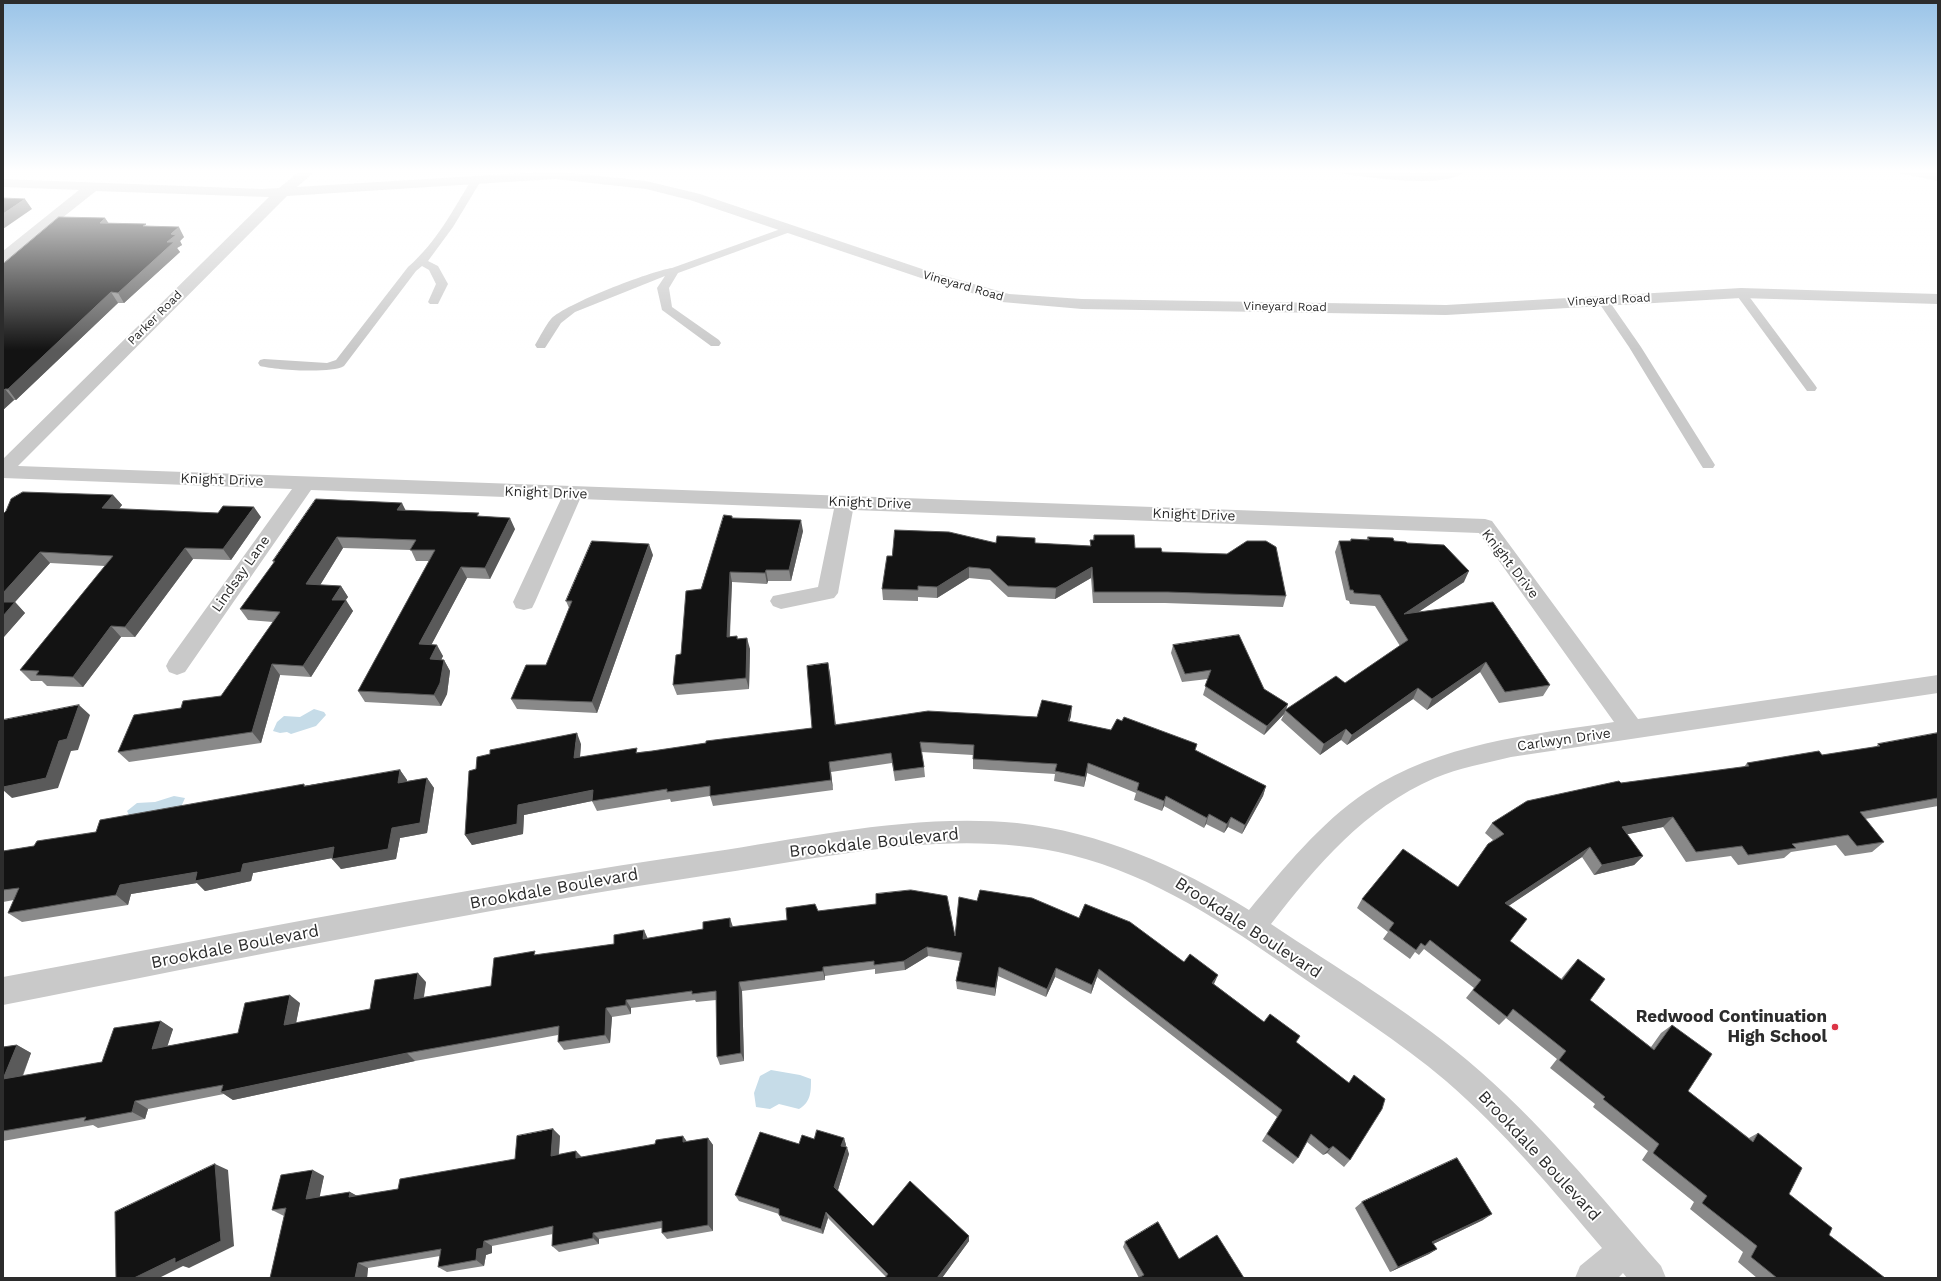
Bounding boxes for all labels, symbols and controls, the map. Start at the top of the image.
street label: Vineyard Road [921,268,1005,304]
street label: Parker Road [125,288,185,348]
street label: Vineyard Road [1567,291,1651,309]
street label: Vineyard Road [1243,299,1327,315]
street label: Knight Drive [180,470,264,490]
street label: Knight Drive [504,483,588,503]
street label: Knight Drive [828,493,912,513]
street label: Knight Drive [1152,505,1236,525]
street label: Knight Drive [1478,526,1542,602]
street label: Lindsay Lane [208,533,274,615]
street label: Carlwyn Drive [1516,725,1612,755]
street label: Brookdale Boulevard [788,824,960,862]
street label: Brookdale Boulevard [468,864,640,914]
street label: Brookdale Boulevard [1171,873,1325,983]
street label: Brookdale Boulevard [149,921,321,973]
place label: Redwood Continuation High School [1636,1007,1827,1047]
marker: Redwood Continuation High School [1830,1022,1840,1032]
street label: Brookdale Boulevard [1473,1087,1605,1225]

